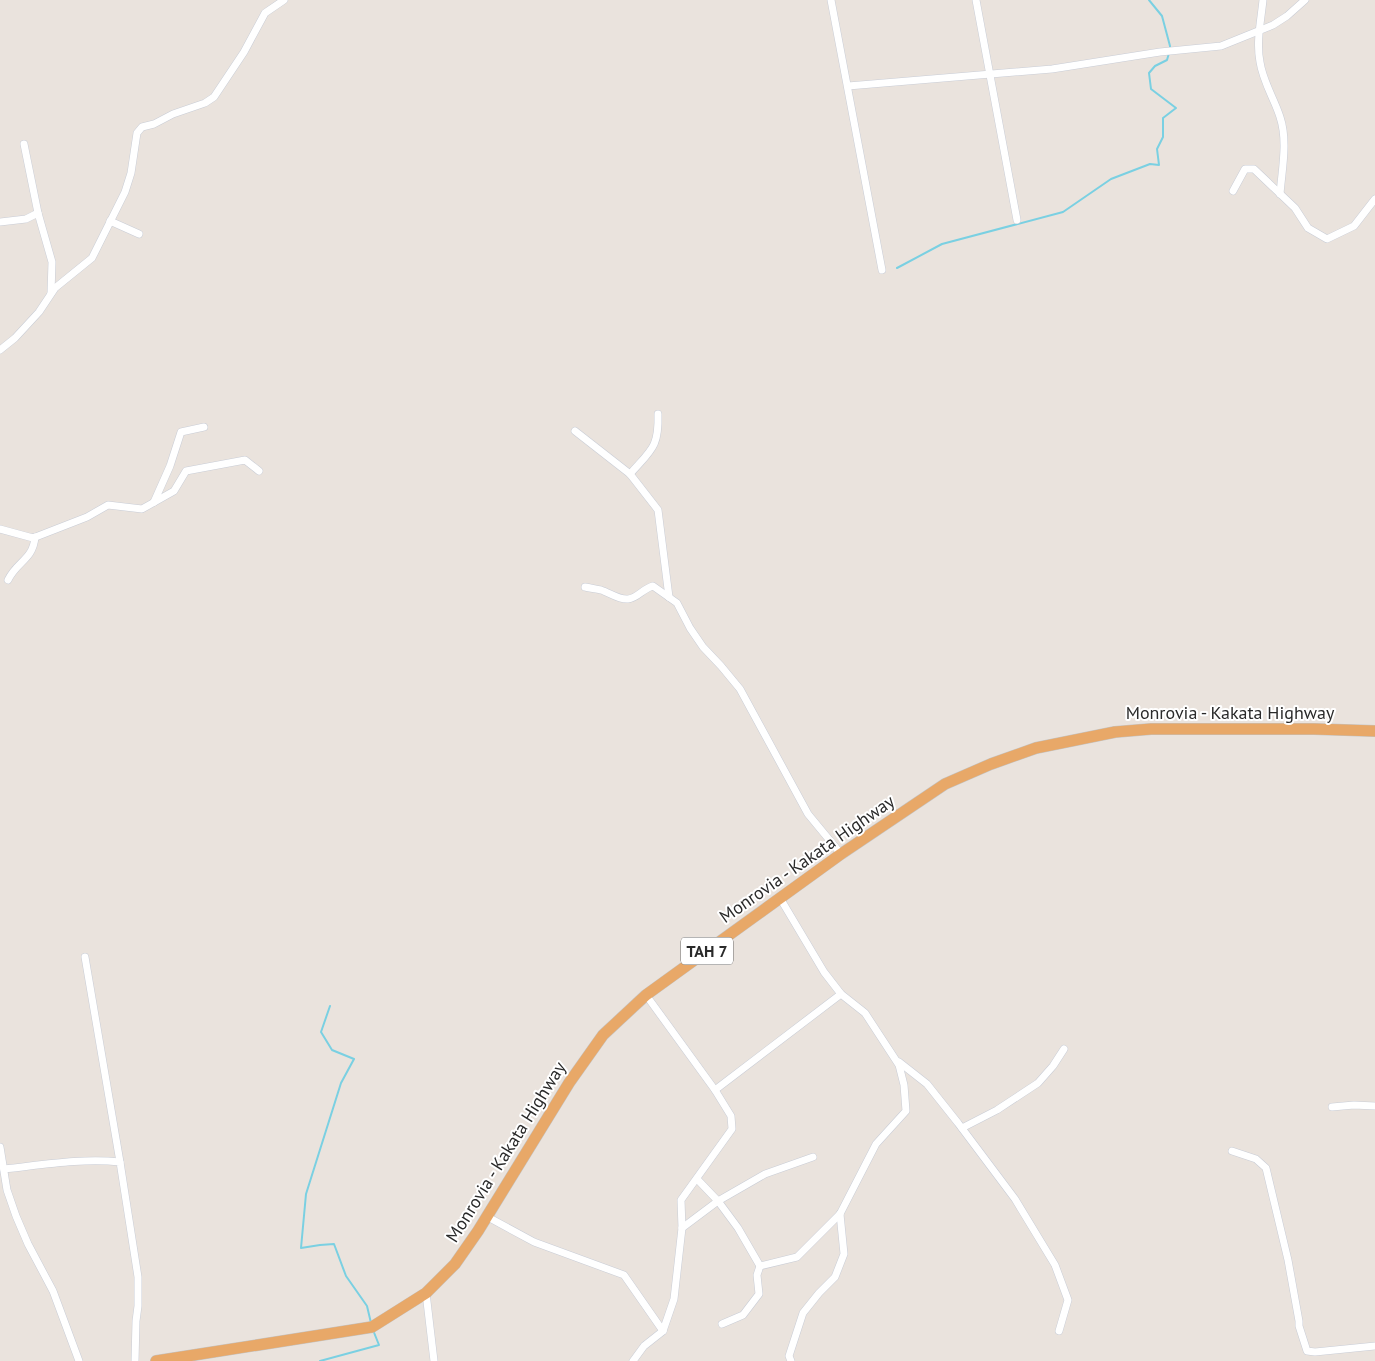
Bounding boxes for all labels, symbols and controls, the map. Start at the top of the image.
street label: Monrovia - Kakata Highway [1126,701,1335,724]
street label: Monrovia - Kakata Highway [715,789,899,928]
road number: TAH 7 [681,938,733,964]
street label: Monrovia - Kakata Highway [441,1057,571,1246]

